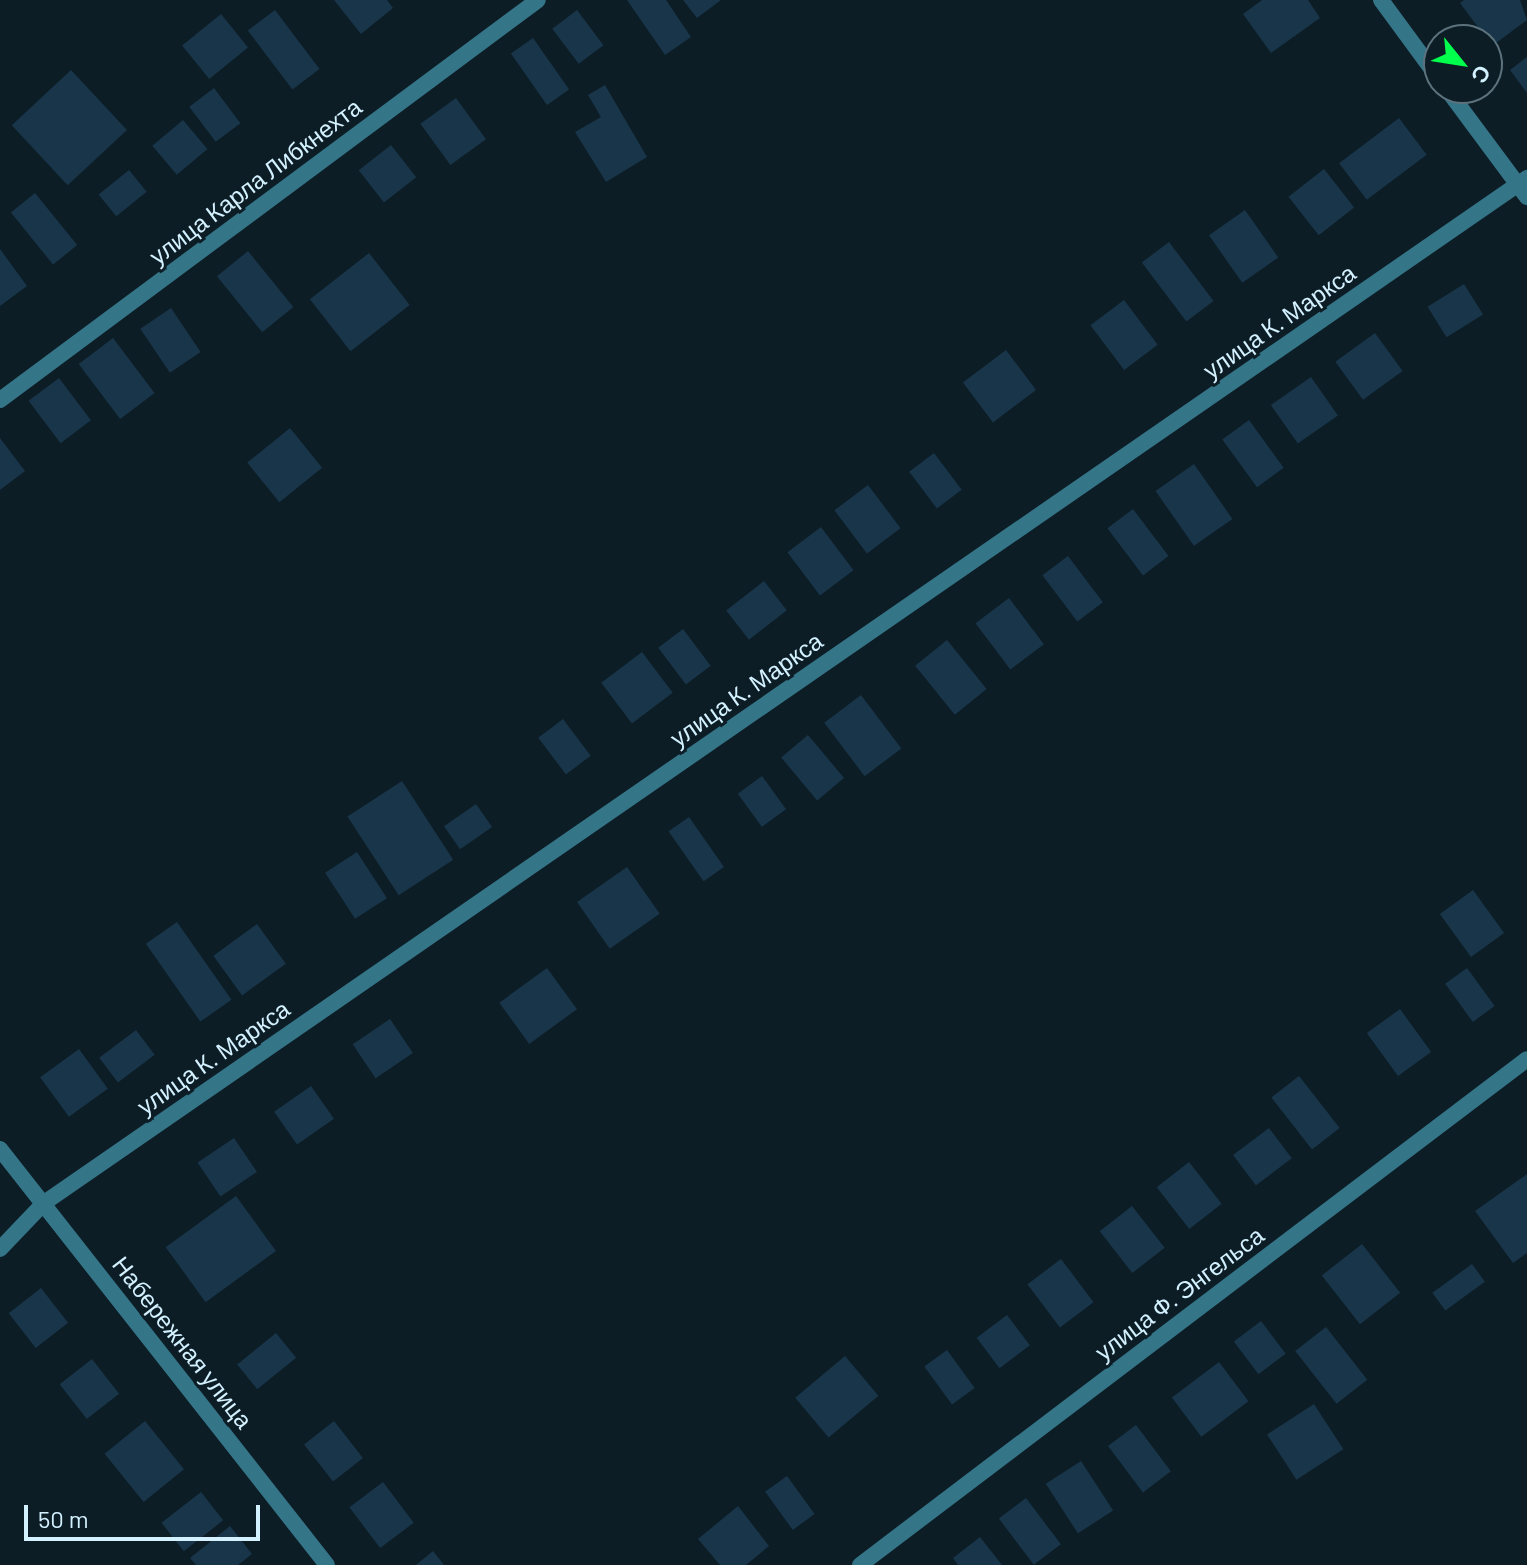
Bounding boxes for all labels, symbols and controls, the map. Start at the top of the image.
north arrow [1423,24,1503,104]
text: С [1467,62,1497,88]
street label: улица Карла Либкнехта [143,92,367,270]
street label: улица К. Маркса [1197,258,1361,384]
street label: улица К. Маркса [664,626,828,752]
street label: улица К. Маркса [131,994,295,1120]
street label: улица Ф. Энгельса [1089,1220,1269,1366]
street label: Набережная улица [107,1250,259,1434]
scale bar [28,1489,264,1539]
text: 50 m [38,1504,89,1533]

